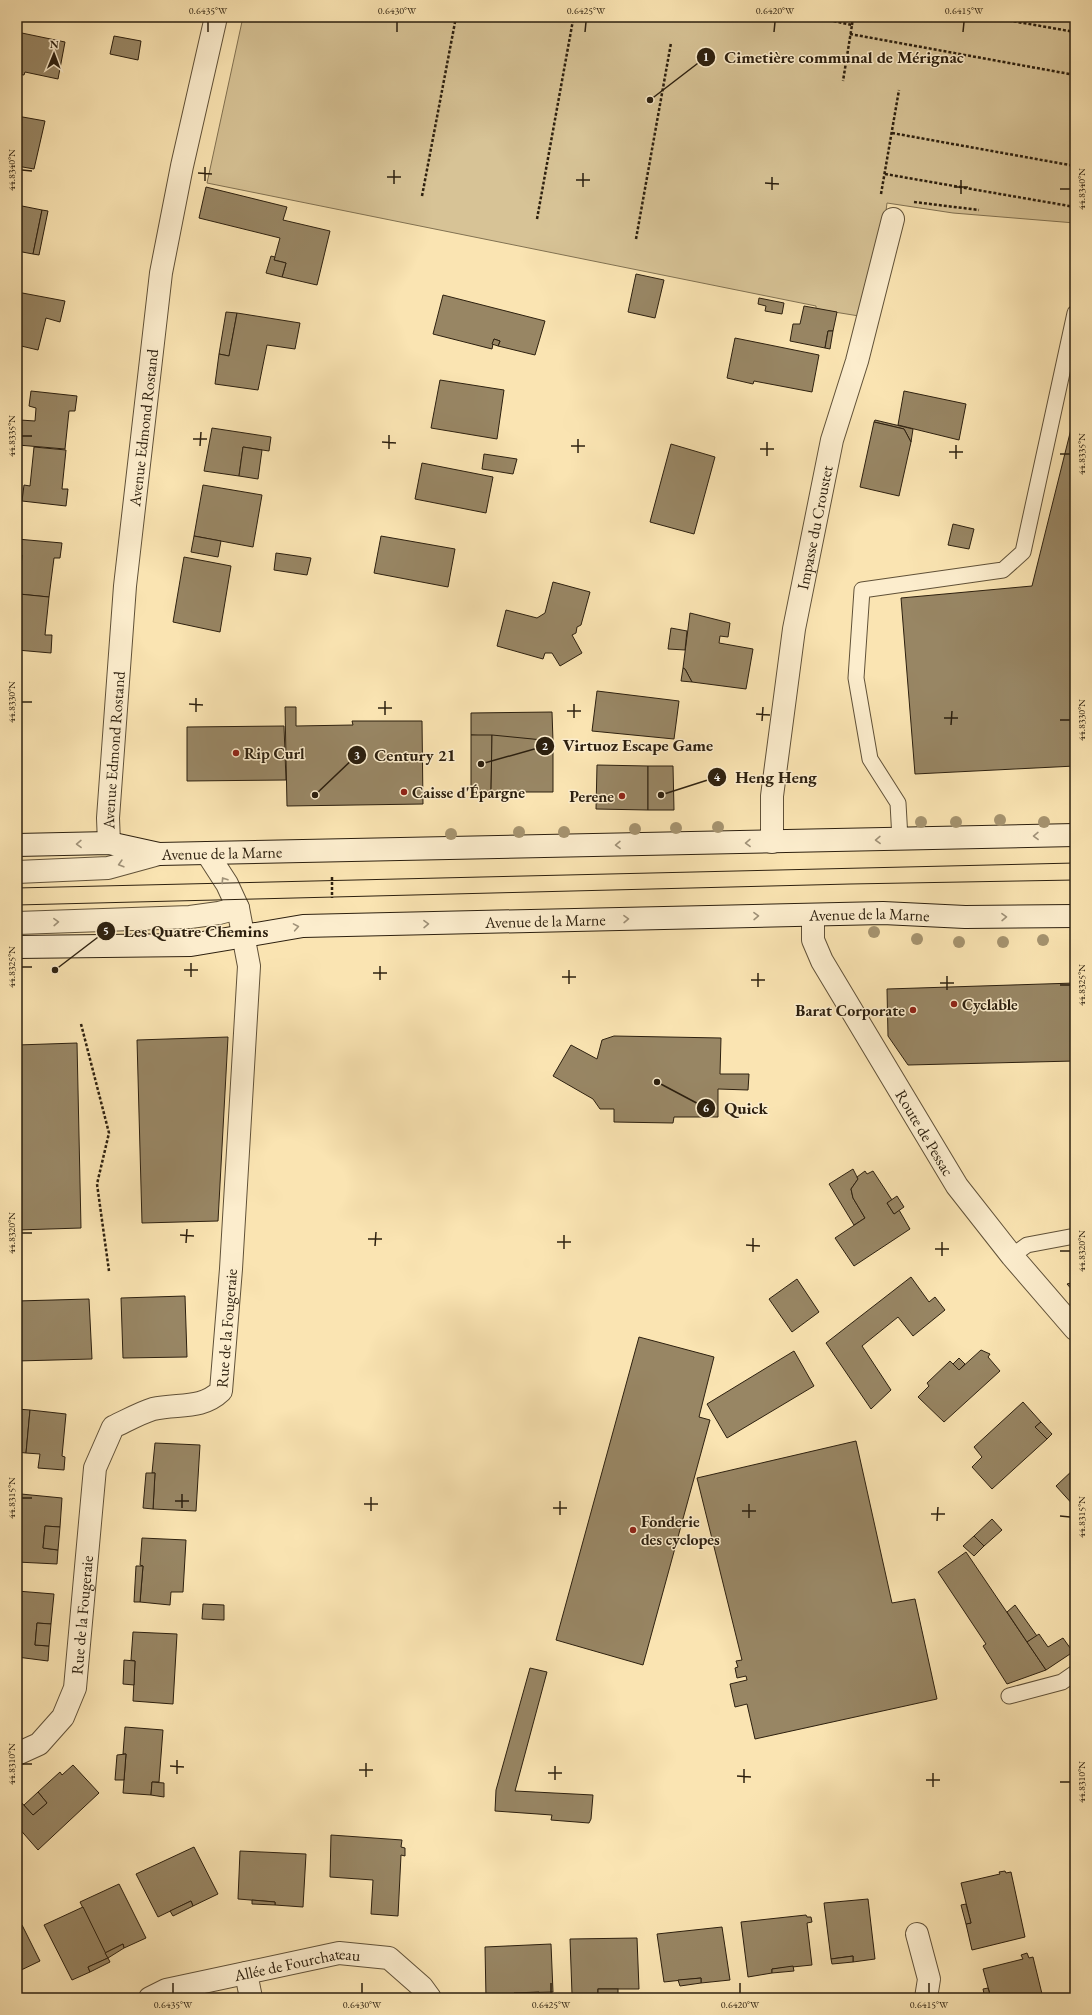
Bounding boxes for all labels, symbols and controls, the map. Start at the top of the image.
text: 0.6435°W [189,4,228,17]
text: 0.6430°W [378,4,417,17]
text: 0.6425°W [567,4,606,17]
text: 0.6420°W [756,4,795,17]
text: 0.6415°W [945,4,984,17]
north arrow [34,34,74,74]
text: N [50,37,59,51]
callout: Cimetière communal de Mérignac [696,42,972,71]
text: Cimetière communal de Mérignac [724,46,964,68]
text: 1 [703,49,709,65]
text: 44.8340°N [5,149,18,191]
text: 44.8340°N [1075,168,1088,210]
street label: Avenue Edmond Rostand [124,347,163,509]
text: 44.8335°N [5,415,18,457]
text: 44.8335°N [1075,433,1088,475]
street label: Impasse du Croustet [792,463,837,592]
street label: Avenue Edmond Rostand [97,669,129,831]
text: 44.8330°N [5,681,18,723]
text: 44.8330°N [1075,699,1088,741]
callout: Virtuoz Escape Game [535,731,721,760]
text: Virtuoz Escape Game [563,734,713,756]
text: 2 [542,738,549,754]
callout: Century 21 [347,741,464,770]
place label: Rip Curl [244,743,305,764]
text: Century 21 [374,744,456,766]
text: 3 [354,747,360,763]
marker: Rip Curl [231,748,241,758]
callout: Heng Heng [707,763,824,792]
text: Heng Heng [735,766,817,788]
text: 4 [714,769,721,785]
place label: Caisse d'Épargne [412,782,525,803]
place label: Perene [569,786,614,807]
marker: Caisse d'Épargne [399,787,409,797]
marker: Perene [617,791,627,801]
one-way arrow [1033,832,1039,840]
one-way arrow [875,835,881,844]
one-way arrow [745,838,751,847]
one-way arrow [76,840,82,848]
street label: Avenue de la Marne [160,841,282,864]
one-way arrow [615,841,621,850]
one-way arrow [118,860,125,868]
one-way arrow [222,877,229,884]
street label: Avenue de la Marne [808,902,930,926]
street label: Avenue de la Marne [484,909,606,932]
one-way arrow [753,912,759,920]
one-way arrow [1001,913,1007,921]
one-way arrow [623,915,629,923]
callout: Les Quatre Chemins [96,916,276,945]
one-way arrow [53,917,59,926]
one-way arrow [423,919,429,928]
text: Les Quatre Chemins [124,920,268,942]
text: 5 [103,923,109,939]
one-way arrow [293,923,299,932]
text: 44.8325°N [5,946,18,988]
text: 44.8325°N [1075,964,1088,1006]
place label: Cyclable [962,994,1018,1015]
marker: Cyclable [949,999,959,1009]
place label: Barat Corporate [795,1000,905,1021]
marker: Barat Corporate [908,1005,918,1015]
street label: Route de Pessac [891,1085,959,1180]
callout: Quick [696,1094,776,1123]
text: Quick [724,1097,768,1119]
text: 6 [703,1100,710,1116]
text: 44.8320°N [5,1212,18,1254]
text: 44.8320°N [1075,1230,1088,1272]
street label: Rue de la Fougeraie [211,1268,241,1389]
text: 44.8315°N [5,1477,18,1519]
text: 44.8315°N [1075,1496,1088,1538]
place label: Fonderie des cyclopes [641,1511,720,1550]
marker: Fonderie des cyclopes [628,1525,638,1535]
street label: Rue de la Fougeraie [66,1555,98,1675]
text: 44.8310°N [5,1743,18,1785]
text: 44.8310°N [1075,1761,1088,1803]
street label: Allée de Fourchateau [231,1943,362,1986]
text: 0.6435°W [154,1998,193,2011]
text: 0.6430°W [343,1998,382,2011]
text: 0.6425°W [532,1998,571,2011]
text: 0.6420°W [721,1998,760,2011]
text: 0.6415°W [910,1998,949,2011]

